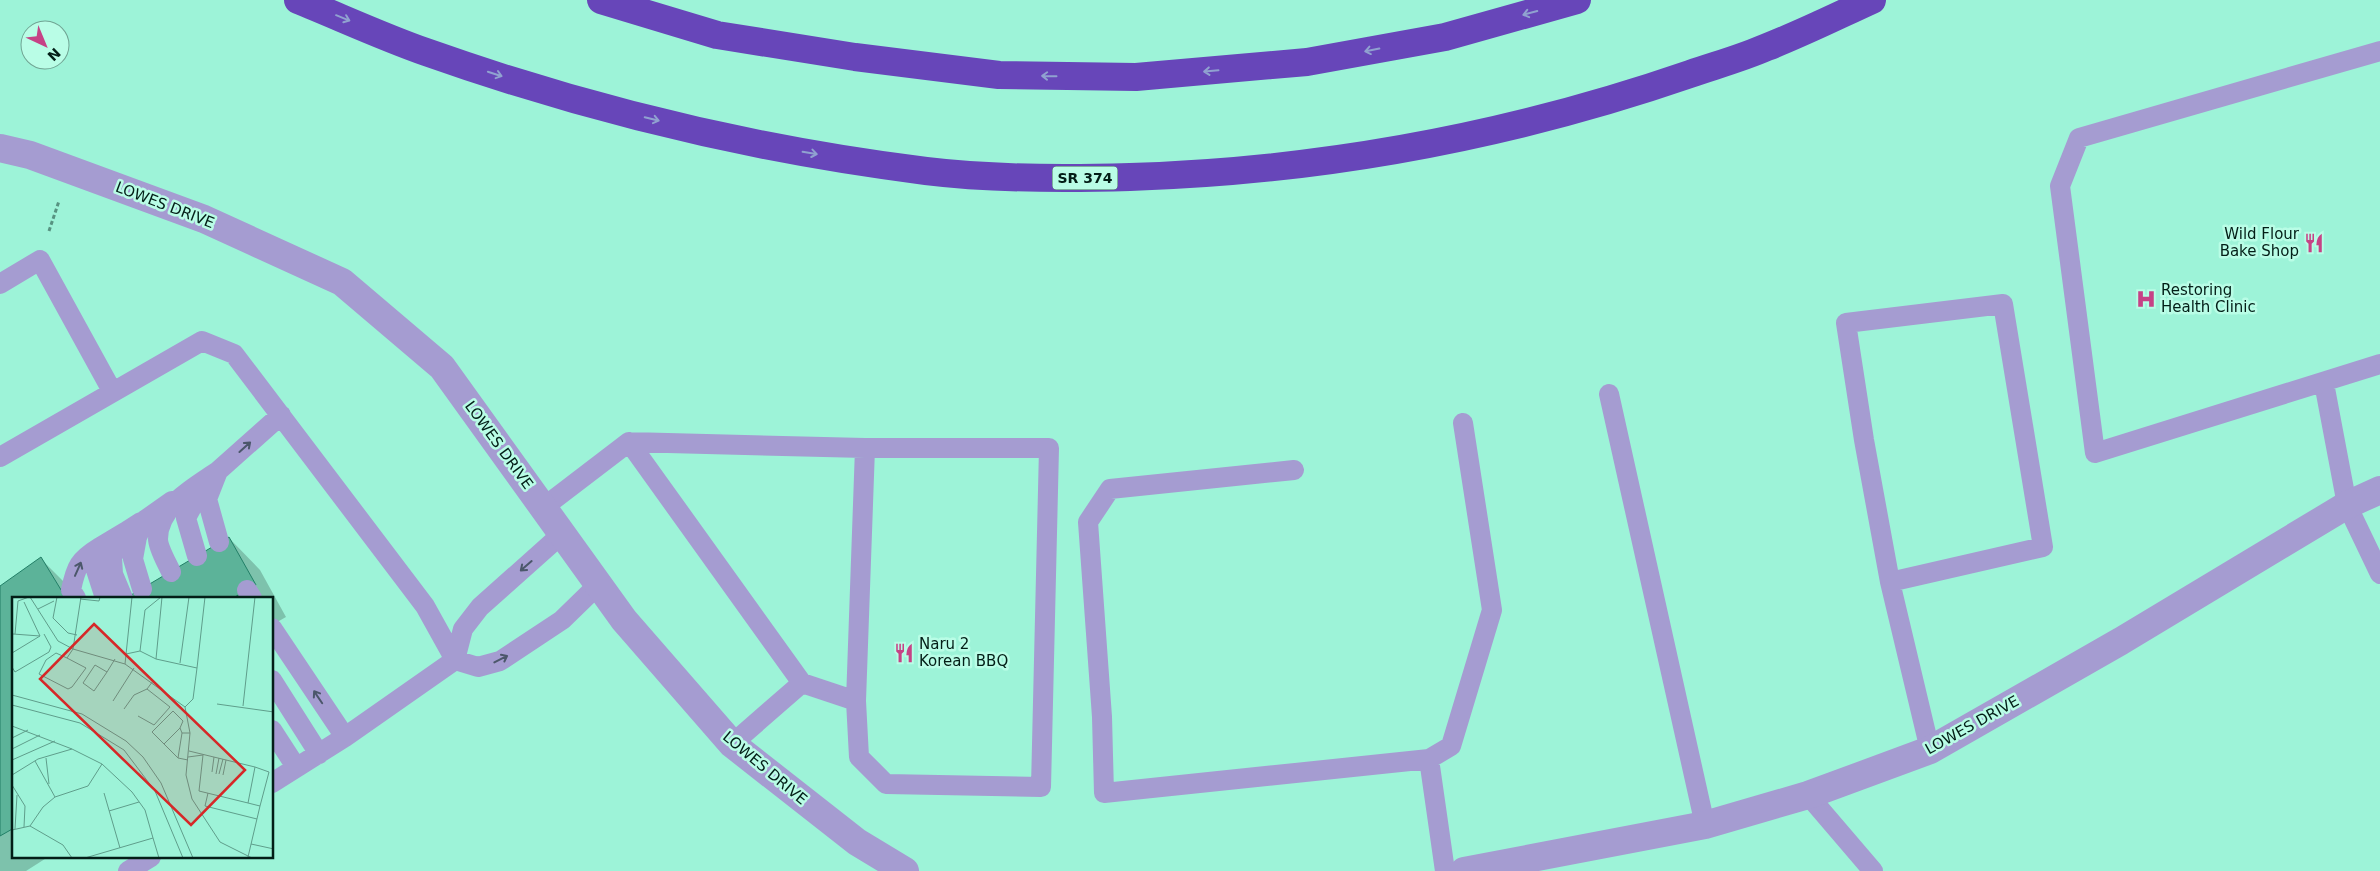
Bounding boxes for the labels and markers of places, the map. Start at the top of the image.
place label: Wild Flour Bake Shop [2220,225,2300,260]
restaurant icon: Wild Flour Bake Shop [2303,232,2325,254]
place label: Restoring Health Clinic [2161,281,2256,316]
hospital icon: Restoring Health Clinic [2135,288,2157,310]
place label: Naru 2 Korean BBQ [919,635,1008,670]
restaurant icon: Naru 2 Korean BBQ [893,642,915,664]

